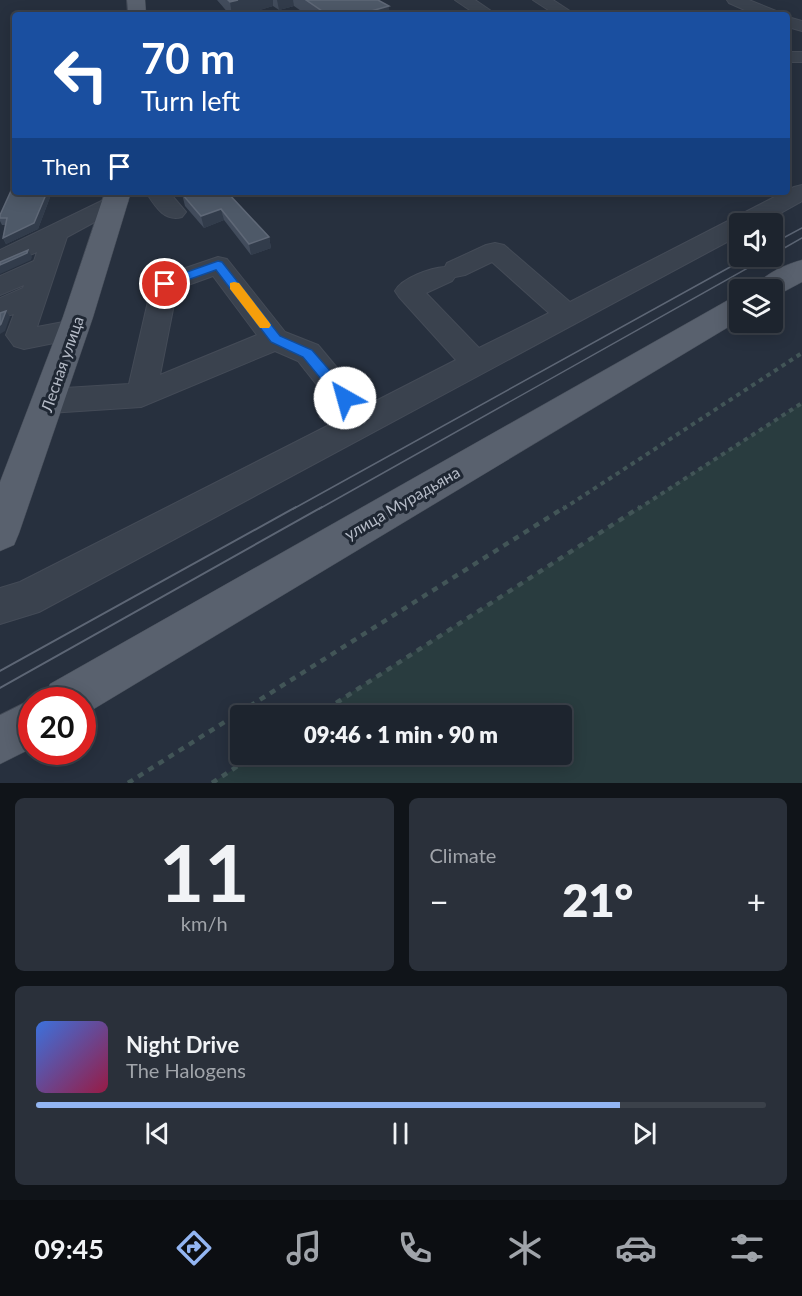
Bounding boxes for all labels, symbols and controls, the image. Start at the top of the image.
text: 70 m [141,33,235,83]
icon: left [42,36,120,114]
text: Turn left [141,84,240,117]
icon: arrive [103,150,136,183]
text: Then [42,153,91,180]
map controls [729,213,783,333]
button: sound [729,213,783,267]
pin [139,258,190,309]
icon: arrive [148,267,181,300]
button: layers [729,279,783,333]
street label: Лесная улица [36,313,87,415]
position arrow [313,366,377,430]
street label: улица Мурадьяна [341,462,463,543]
speed limit sign: 20 [18,687,96,765]
text: 09:46 · 1 min · 90 m [304,721,498,748]
text: 11 [159,825,249,919]
text: Climate [430,843,496,867]
text: 21° [562,873,633,927]
text: − [430,881,449,921]
text: + [747,881,766,921]
text: km/h [181,911,228,935]
text: Night Drive [126,1031,239,1058]
text: The Halogens [126,1058,246,1082]
icon: previous [141,1117,174,1150]
icon: pause [384,1117,417,1150]
icon: next [628,1117,661,1150]
icon: directions [173,1227,215,1269]
icon: music [283,1227,325,1269]
icon: phone [394,1227,436,1269]
icon: climate [504,1227,546,1269]
icon: car [615,1227,657,1269]
icon: filters [726,1227,768,1269]
text: 09:45 [34,1232,104,1265]

